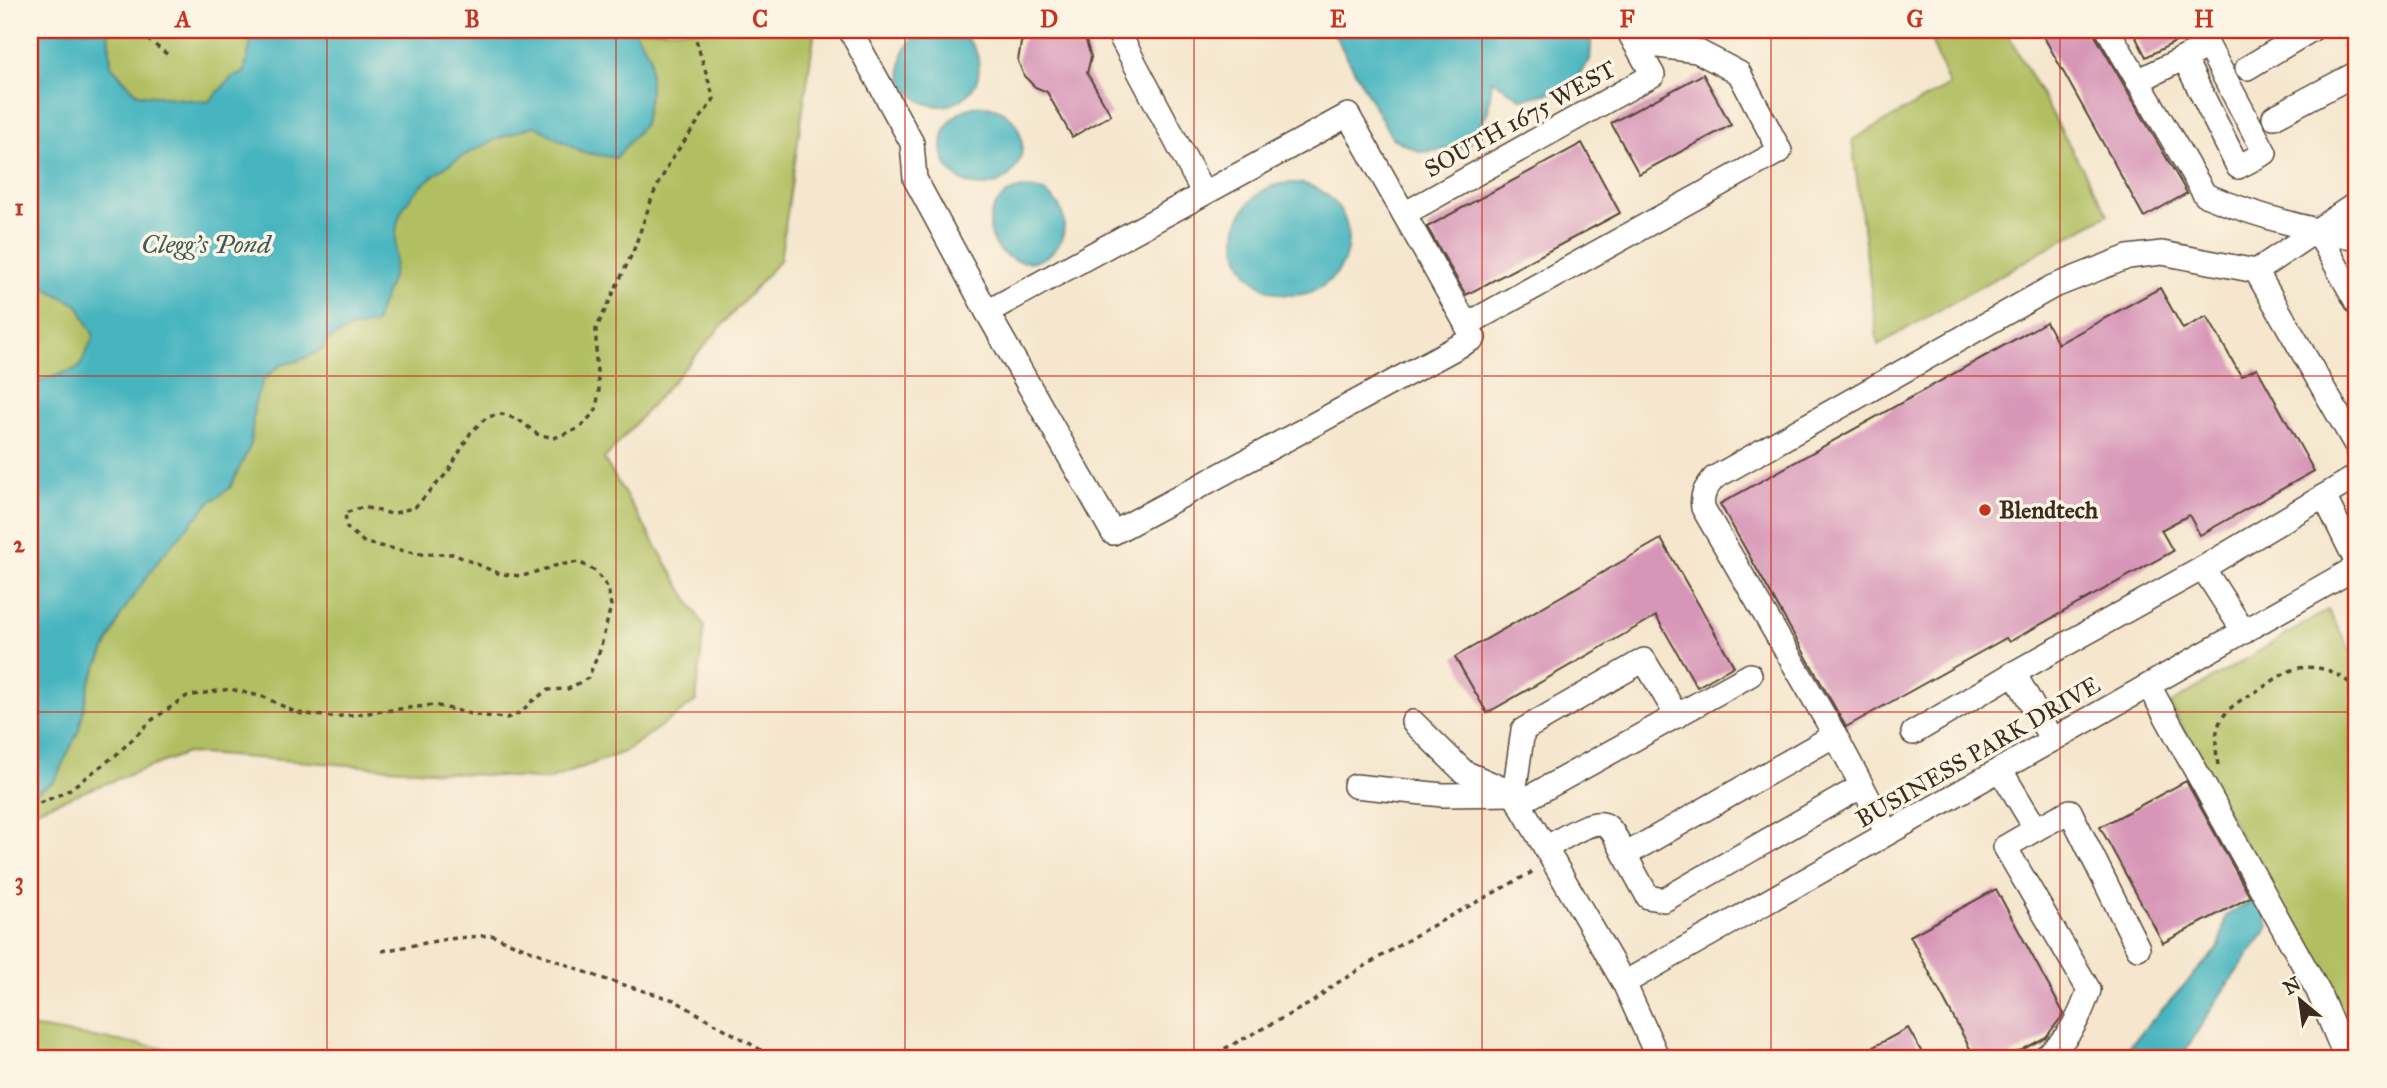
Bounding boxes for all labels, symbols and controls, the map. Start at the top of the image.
text: A [173,5,191,33]
text: B [464,5,480,33]
text: C [752,5,768,33]
text: D [1040,5,1058,33]
text: E [1330,5,1347,33]
text: F [1619,5,1635,33]
text: G [1907,5,1924,33]
text: H [2194,5,2214,33]
street label: SOUTH 1675 WEST [1419,54,1621,184]
text: 1 [14,193,24,221]
water label: Clegg's Pond [141,228,272,260]
place label: Blendtech [1999,495,2099,525]
marker: Blendtech [1977,502,1993,518]
text: 2 [13,530,25,558]
street label: BUSINESS PARK DRIVE [1851,670,2105,834]
text: 3 [14,867,24,896]
north arrow [2264,965,2334,1036]
text: N [2279,972,2305,1000]

